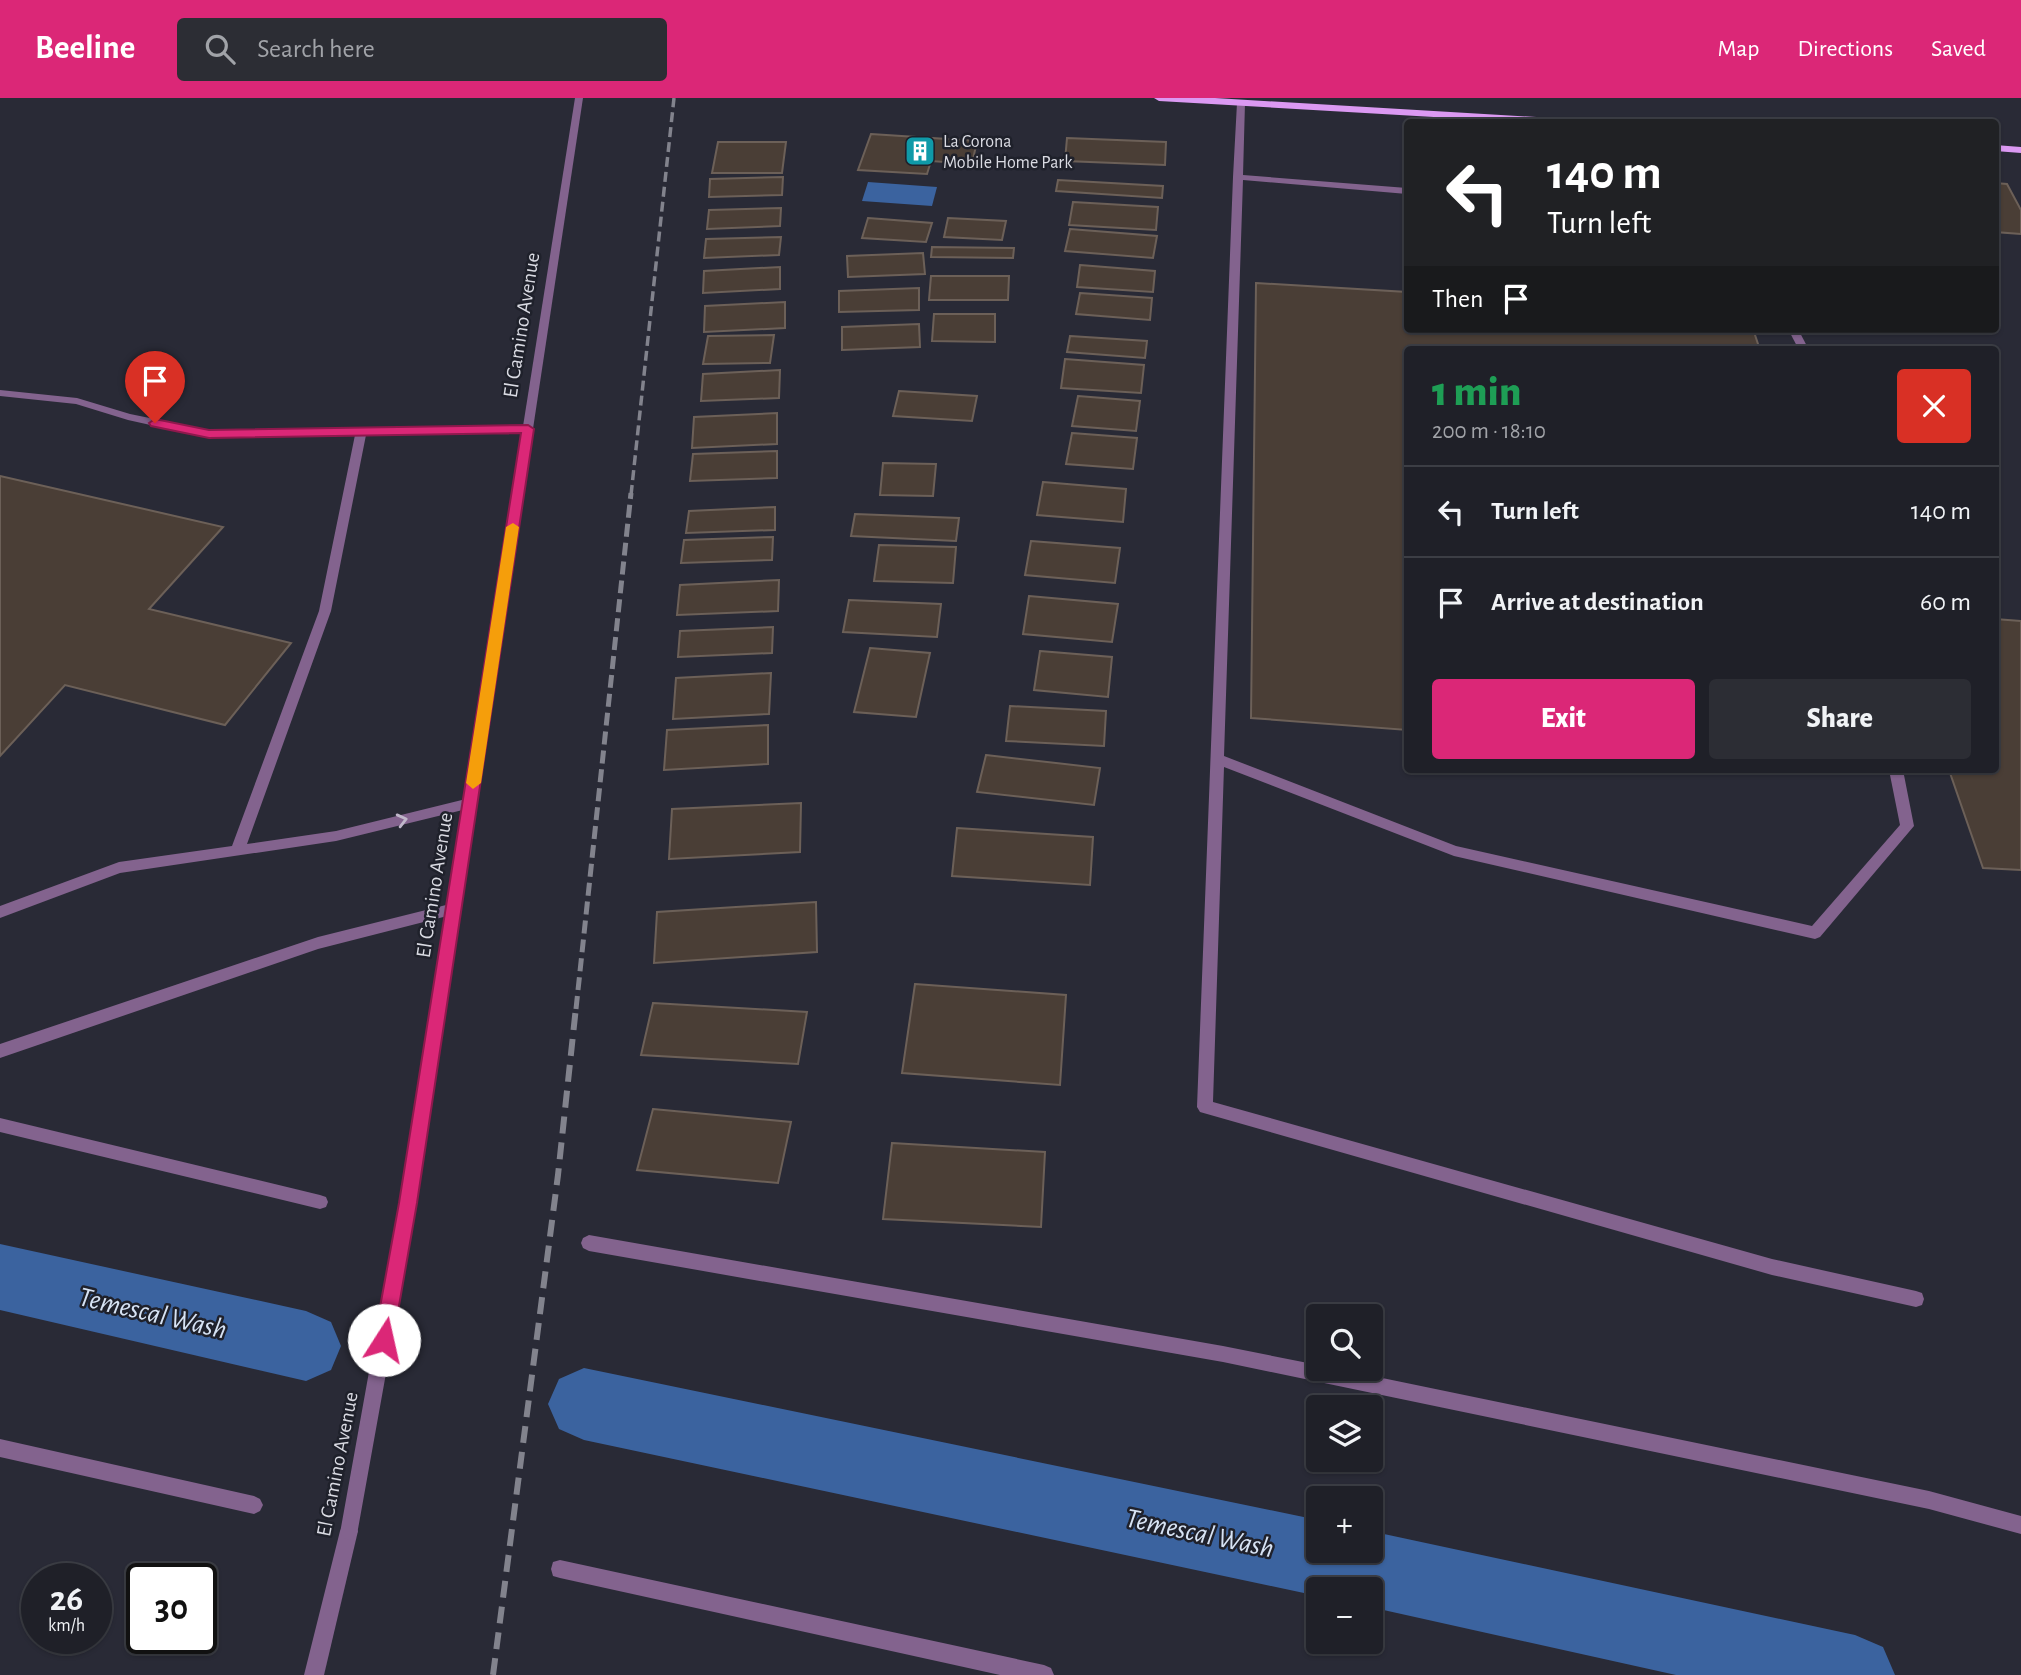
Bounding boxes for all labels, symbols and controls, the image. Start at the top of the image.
search box [177,18,667,81]
icon: search [201,30,239,68]
text: Beeline [35,32,135,65]
text: Search here [257,36,375,62]
text: Map [1717,37,1759,61]
text: Directions [1797,37,1893,61]
text: Saved [1931,37,1986,61]
place label: La Corona Mobile Home Park [943,133,1073,172]
building icon: La Corona Mobile Home Park [903,134,937,168]
icon: left [1432,147,1523,238]
text: 140 m [1547,149,1662,198]
text: Turn left [1547,207,1651,239]
street label: El Camino Avenue [500,251,543,399]
icon: arrive [1497,280,1535,318]
text: Then [1432,286,1483,312]
pin [125,351,185,423]
icon: arrive [136,362,174,400]
button: close [1897,369,1971,443]
text: 1 min [1432,371,1521,413]
text: 200 m · 18:10 [1432,420,1546,443]
icon: left [1432,493,1470,531]
text: Turn left [1491,498,1579,524]
text: 140 m [1911,498,1971,524]
icon: arrive [1432,584,1470,622]
text: Arrive at destination [1491,589,1704,615]
text: 60 m [1920,589,1971,615]
button: Exit [1432,679,1695,759]
button: Share [1709,679,1971,759]
street label: El Camino Avenue [413,811,456,959]
one-way arrow [396,814,408,828]
water label: Temescal Wash [76,1283,229,1345]
position arrow [347,1303,421,1377]
map controls [1306,1304,1383,1654]
button: search [1306,1304,1383,1381]
street label: El Camino Avenue [313,1390,362,1538]
button: layers [1306,1395,1383,1472]
button: + [1306,1486,1383,1563]
water label: Temescal Wash [1123,1505,1276,1563]
speed limit sign: 30 [126,1563,217,1654]
button: − [1306,1577,1383,1654]
text: 26 [50,1582,83,1617]
text: km/h [48,1617,85,1635]

